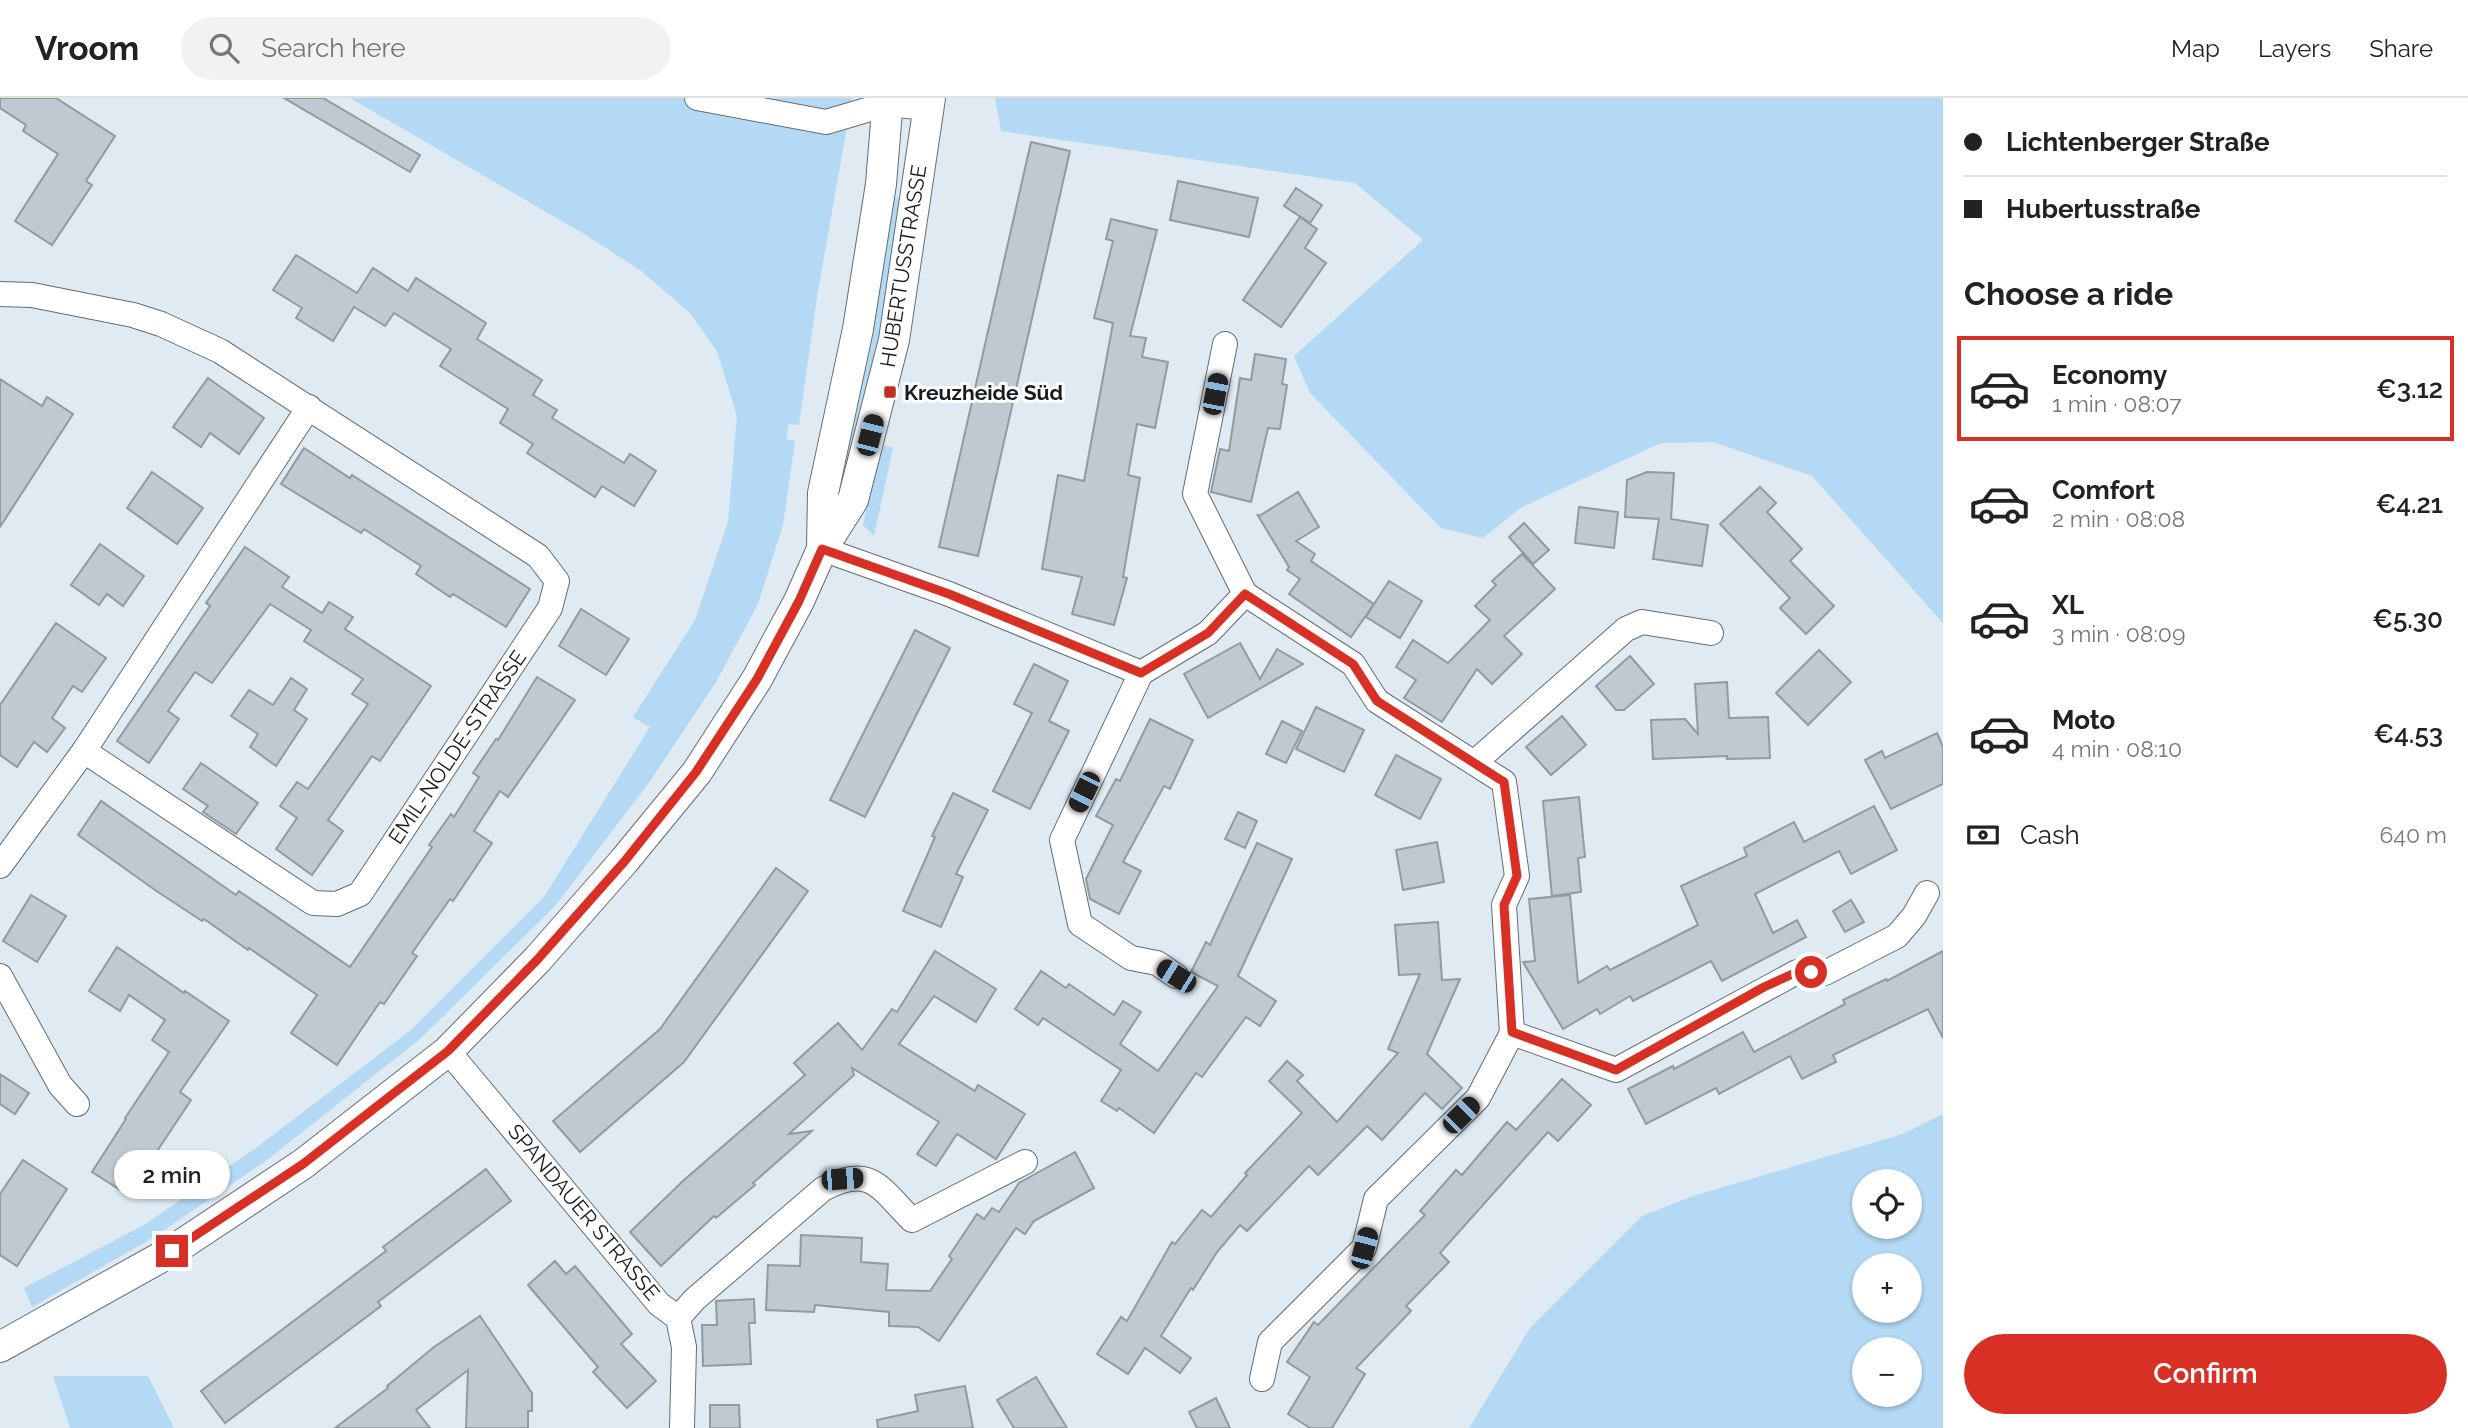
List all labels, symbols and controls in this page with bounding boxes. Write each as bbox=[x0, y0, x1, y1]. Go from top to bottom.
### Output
search box bbox=[181, 17, 671, 80]
text: Vroom bbox=[35, 29, 139, 68]
icon: search bbox=[205, 29, 243, 67]
text: Search here bbox=[261, 33, 406, 63]
text: Map bbox=[2171, 34, 2220, 63]
text: Layers bbox=[2258, 34, 2331, 63]
text: Share bbox=[2369, 34, 2433, 63]
text: Lichtenberger Straße bbox=[2006, 127, 2270, 157]
street label: HUBERTUSSTRASSE bbox=[875, 163, 931, 369]
text: Hubertusstraße bbox=[2006, 194, 2200, 224]
text: Choose a ride bbox=[1964, 275, 2173, 312]
icon: car bbox=[1968, 357, 2031, 420]
text: Economy bbox=[2052, 360, 2167, 390]
car bbox=[1201, 371, 1230, 417]
text: €3.12 bbox=[2376, 374, 2443, 404]
place label: Kreuzheide Süd bbox=[904, 380, 1063, 405]
marker: Kreuzheide Süd bbox=[882, 384, 898, 400]
text: 1 min · 08:07 bbox=[2052, 390, 2182, 417]
car bbox=[855, 412, 886, 458]
icon: car bbox=[1968, 472, 2031, 535]
text: Comfort bbox=[2052, 475, 2155, 505]
text: €4.21 bbox=[2376, 489, 2443, 519]
text: 2 min · 08:08 bbox=[2052, 505, 2185, 532]
icon: car bbox=[1968, 587, 2031, 650]
text: XL bbox=[2052, 590, 2084, 620]
text: €5.30 bbox=[2372, 604, 2443, 634]
text: 3 min · 08:09 bbox=[2052, 620, 2185, 647]
street label: EMIL-NOLDE-STRASSE bbox=[383, 645, 531, 849]
icon: car bbox=[1968, 702, 2031, 765]
text: Moto bbox=[2052, 705, 2115, 735]
text: €4.53 bbox=[2373, 719, 2443, 749]
text: 4 min · 08:10 bbox=[2052, 735, 2182, 762]
car bbox=[1066, 769, 1103, 815]
icon: cash bbox=[1964, 816, 2002, 854]
text: Cash bbox=[2020, 820, 2080, 850]
text: 640 m bbox=[2379, 821, 2447, 848]
car bbox=[1153, 956, 1200, 996]
route start bbox=[1795, 956, 1827, 988]
car bbox=[1439, 1093, 1484, 1137]
street label: SPANDAUER STRASSE bbox=[503, 1119, 665, 1305]
callout: 2 min bbox=[114, 1150, 230, 1198]
text: 2 min bbox=[143, 1161, 201, 1188]
car bbox=[821, 1167, 864, 1191]
map controls bbox=[1852, 1169, 1922, 1407]
button: locate bbox=[1852, 1169, 1922, 1239]
car bbox=[1349, 1225, 1380, 1271]
route end bbox=[156, 1235, 188, 1267]
button: + bbox=[1852, 1253, 1922, 1323]
button: Confirm bbox=[1964, 1334, 2447, 1414]
button: − bbox=[1852, 1337, 1922, 1407]

